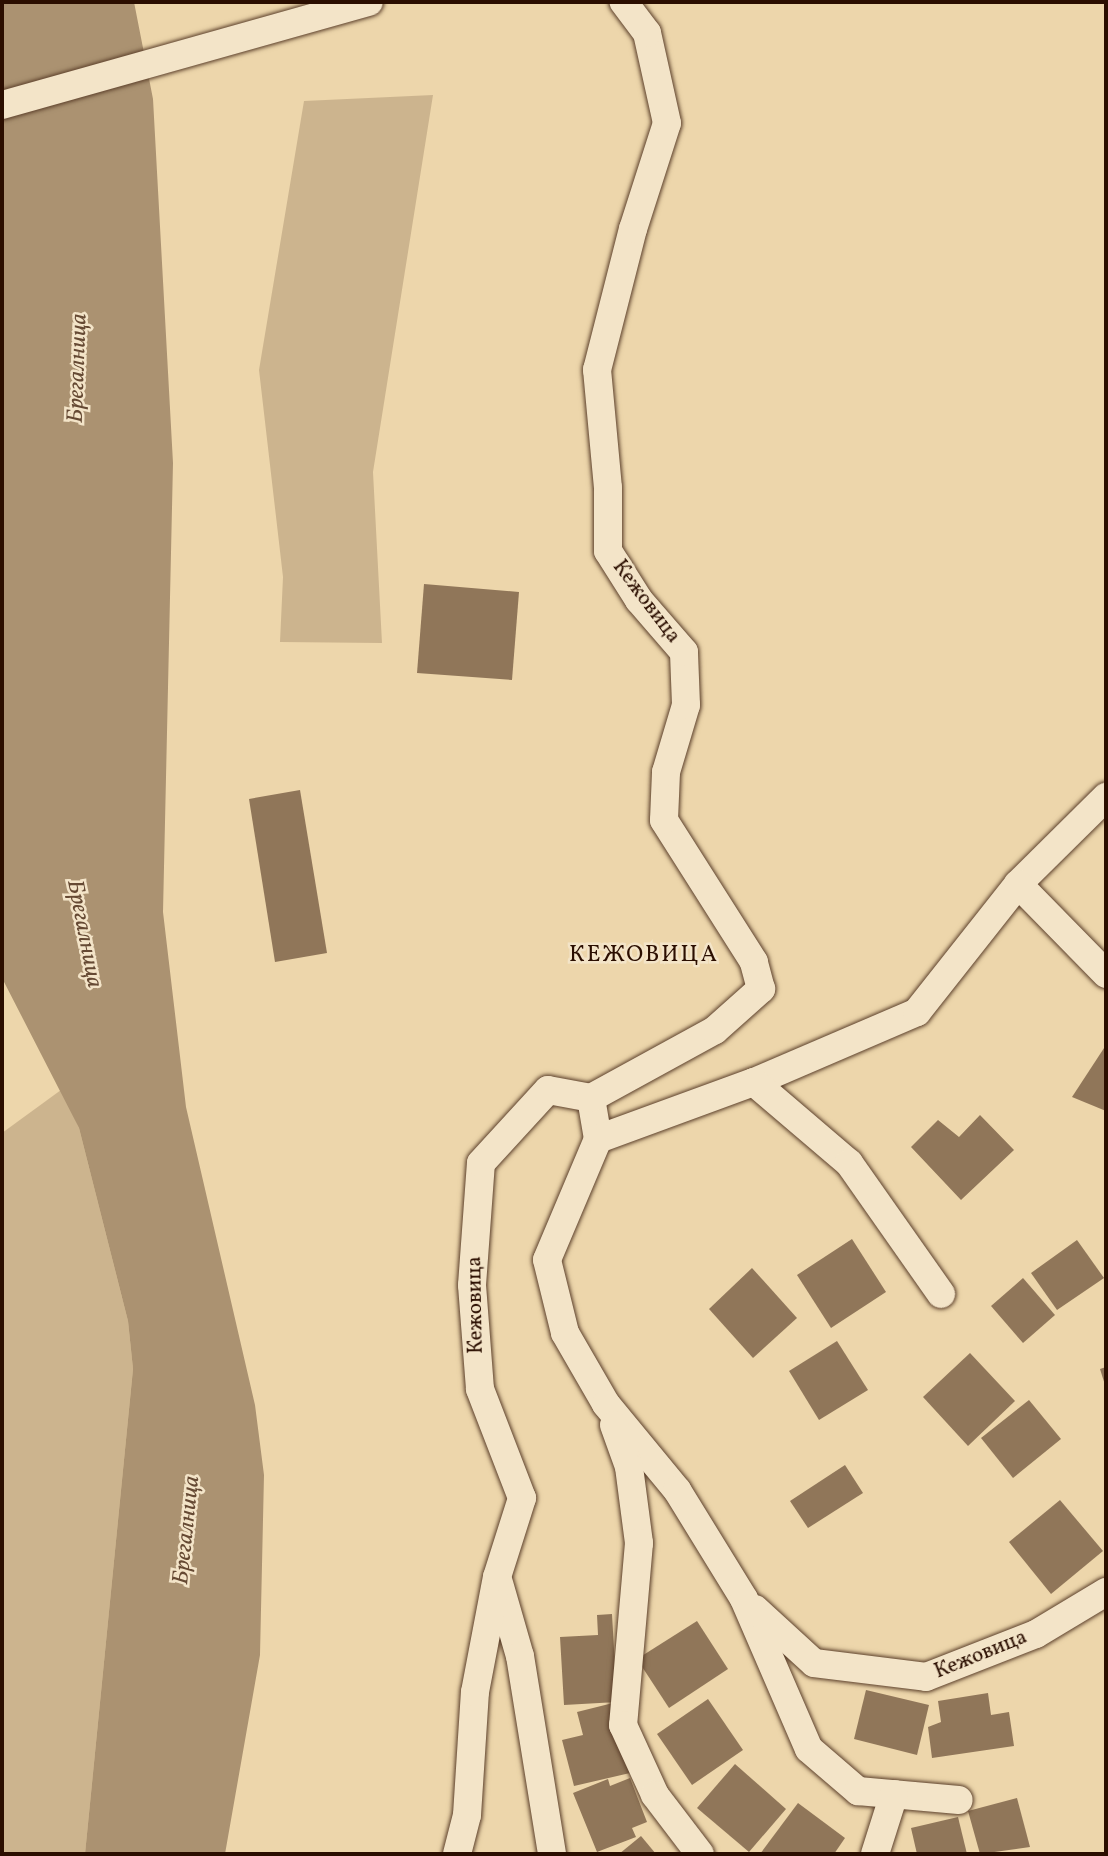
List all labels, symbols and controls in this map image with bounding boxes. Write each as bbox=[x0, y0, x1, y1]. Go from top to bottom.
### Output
water label: Брегалница bbox=[62, 313, 94, 423]
street label: Кежовица bbox=[607, 555, 685, 649]
water label: Брегалница bbox=[60, 878, 108, 990]
district label: КЕЖОВИЦА bbox=[570, 941, 718, 969]
street label: Кежовица bbox=[463, 1256, 489, 1354]
water label: Брегалница bbox=[168, 1474, 206, 1586]
street label: Кежовица bbox=[931, 1625, 1031, 1685]

